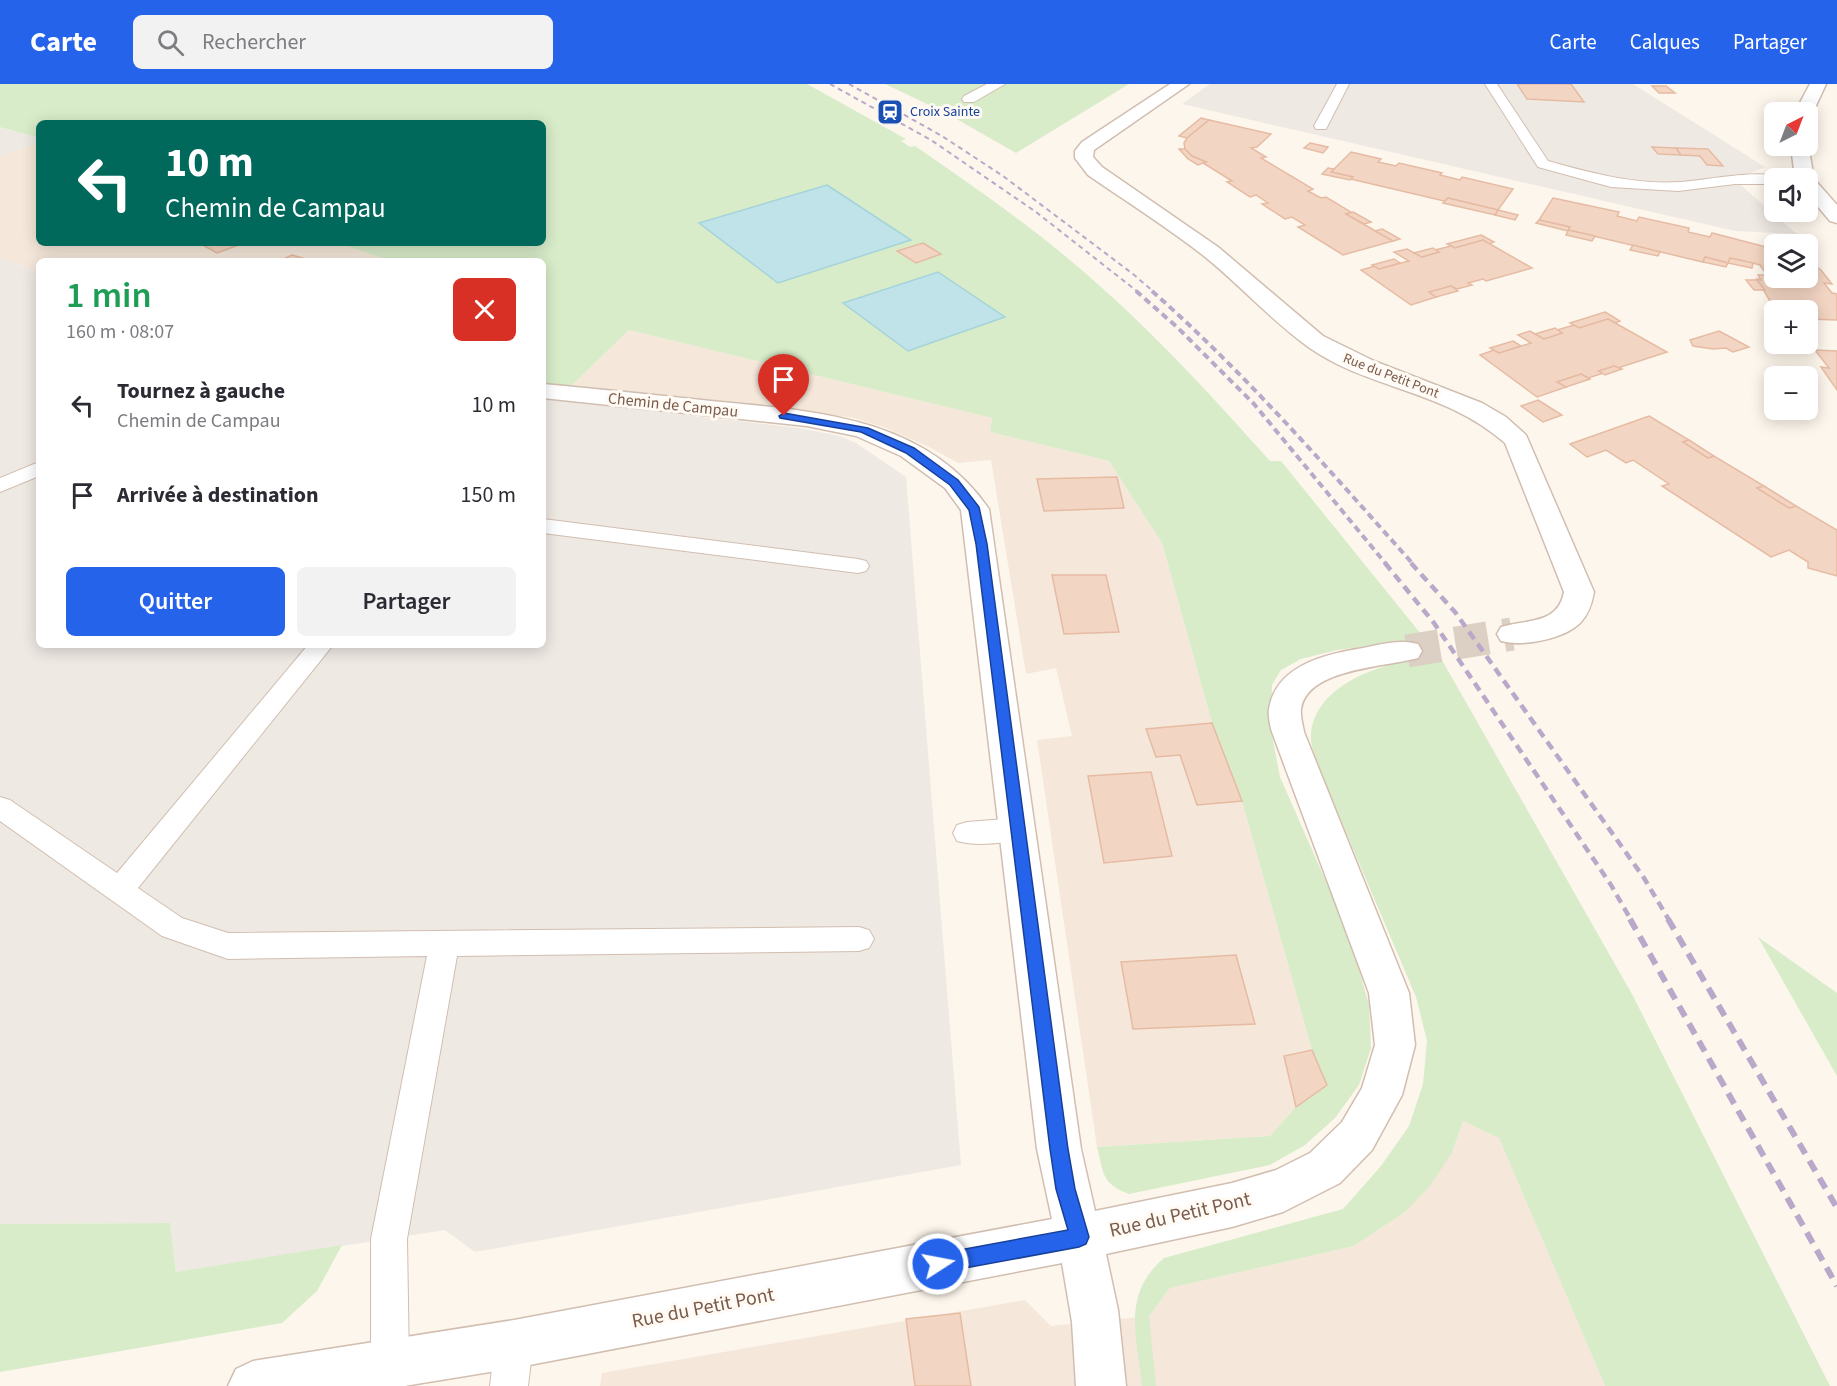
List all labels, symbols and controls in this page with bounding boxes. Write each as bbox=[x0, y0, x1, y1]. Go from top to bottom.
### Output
search box bbox=[133, 15, 553, 69]
text: Carte bbox=[30, 22, 97, 62]
icon: search bbox=[154, 26, 187, 59]
text: Rechercher bbox=[202, 26, 306, 58]
text: Carte bbox=[1550, 27, 1597, 57]
text: Calques bbox=[1630, 27, 1700, 57]
text: Partager bbox=[1733, 27, 1807, 57]
station icon: Croix Sainte bbox=[875, 97, 905, 127]
place label: Croix Sainte bbox=[910, 102, 980, 122]
north arrow bbox=[1764, 102, 1818, 156]
map controls bbox=[1764, 102, 1818, 420]
text: 10 m bbox=[165, 133, 254, 193]
icon: left bbox=[66, 144, 144, 222]
button: sound bbox=[1764, 168, 1818, 222]
text: Chemin de Campau bbox=[165, 189, 386, 228]
button: layers bbox=[1764, 234, 1818, 288]
text: 1 min bbox=[66, 270, 152, 321]
button: close bbox=[453, 278, 516, 341]
button: + bbox=[1764, 300, 1818, 354]
text: 160 m · 08:07 bbox=[66, 318, 174, 346]
street label: Rue du Petit Pont bbox=[1340, 349, 1442, 404]
pin bbox=[758, 354, 809, 416]
icon: arrive bbox=[767, 363, 800, 396]
button: − bbox=[1764, 366, 1818, 420]
text: Tournez à gauche bbox=[117, 375, 285, 407]
street label: Chemin de Campau bbox=[607, 387, 739, 423]
icon: left bbox=[66, 389, 99, 422]
text: 10 m bbox=[471, 389, 516, 421]
text: Chemin de Campau bbox=[117, 407, 281, 435]
icon: arrive bbox=[66, 479, 99, 512]
text: Arrivée à destination bbox=[117, 479, 319, 511]
text: 150 m bbox=[461, 479, 516, 511]
button: Quitter bbox=[66, 567, 285, 636]
button: Partager bbox=[297, 567, 516, 636]
street label: Rue du Petit Pont bbox=[1106, 1185, 1254, 1245]
position arrow bbox=[906, 1232, 970, 1296]
street label: Rue du Petit Pont bbox=[629, 1280, 777, 1336]

